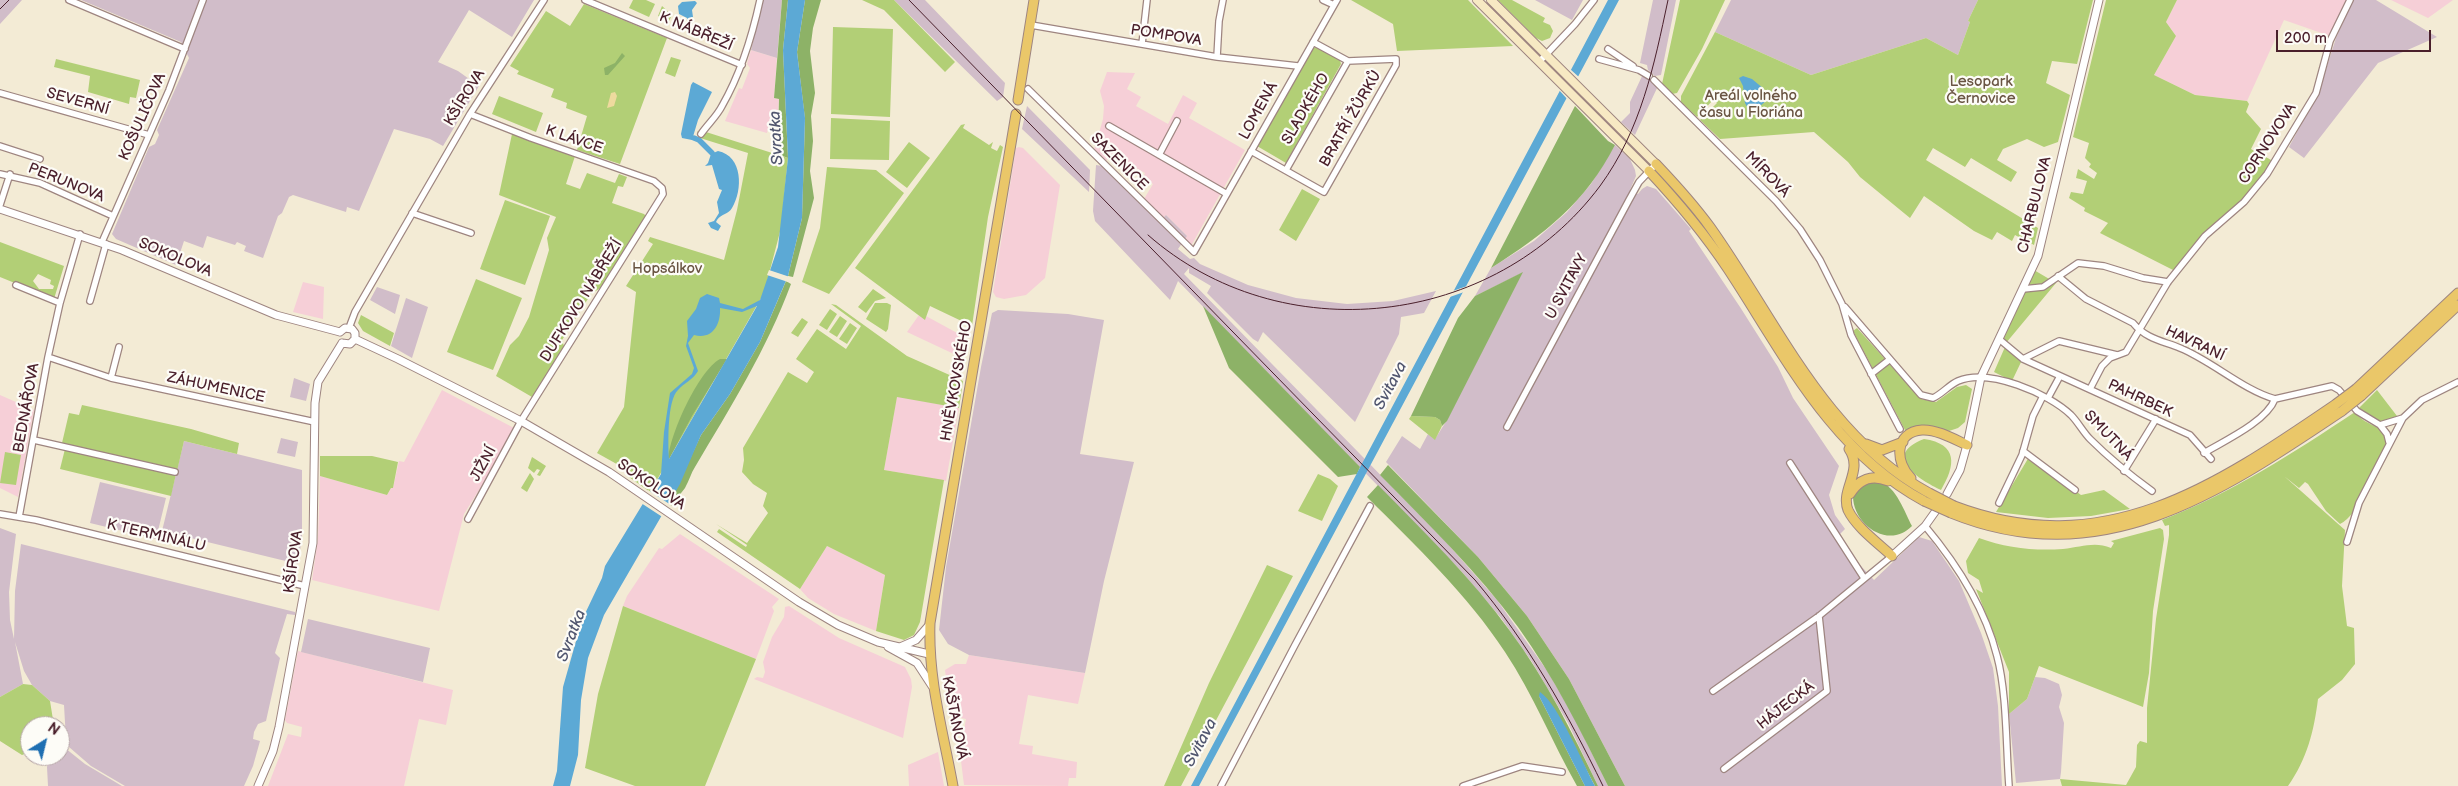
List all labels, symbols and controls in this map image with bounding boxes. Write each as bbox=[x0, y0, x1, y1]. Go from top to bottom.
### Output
street label: K NÁBŘEŽÍ bbox=[656, 8, 736, 56]
scale bar bbox=[2278, 20, 2433, 52]
street label: POMPOVA bbox=[1129, 22, 1203, 50]
text: 200 m bbox=[2284, 29, 2327, 48]
street label: KŠÍROVA bbox=[441, 66, 489, 130]
street label: BRATŘÍ ŽŮRKŮ bbox=[1316, 68, 1386, 170]
street label: KOŠULIČOVA bbox=[116, 70, 170, 164]
street label: SLADKÉHO bbox=[1278, 70, 1334, 148]
park label: Lesopark Černovice bbox=[1946, 73, 2016, 108]
street label: LOMENÁ bbox=[1236, 79, 1282, 143]
street label: SEVERNÍ bbox=[44, 84, 112, 120]
park label: Areál volného času u Floriána bbox=[1699, 87, 1803, 122]
street label: CORNOVOVA bbox=[2235, 100, 2301, 188]
water label: Svratka bbox=[766, 110, 788, 166]
street label: K LÁVCE bbox=[543, 122, 605, 158]
street label: SAZENICE bbox=[1087, 130, 1151, 194]
street label: MÍROVÁ bbox=[1741, 148, 1793, 202]
street label: CHARBULOVA bbox=[2014, 155, 2056, 255]
street label: PERUNOVA bbox=[25, 160, 107, 206]
street label: SOKOLOVA bbox=[136, 234, 214, 282]
street label: DUFKOVO NÁBŘEŽÍ bbox=[537, 236, 627, 366]
street label: U SVITAVY bbox=[1542, 251, 1592, 323]
park label: Hopsálkov bbox=[632, 260, 702, 278]
street label: HNĚVKOVSKÉHO bbox=[938, 319, 976, 443]
street label: HAVRANÍ bbox=[2162, 322, 2228, 366]
water label: Svitava bbox=[1370, 359, 1412, 413]
street label: BEDNÁŘOVA bbox=[10, 362, 44, 454]
street label: ZÁHUMENICE bbox=[165, 369, 267, 407]
street label: PAHRBEK bbox=[2105, 376, 2175, 422]
street label: SMUTNÁ bbox=[2080, 407, 2136, 465]
street label: JIŽNÍ bbox=[467, 443, 501, 485]
street label: SOKOLOVA bbox=[614, 456, 688, 514]
street label: K TERMINÁLU bbox=[105, 516, 207, 556]
street label: KŠÍROVA bbox=[281, 529, 307, 595]
water label: Svratka bbox=[553, 607, 591, 665]
street label: KAŠTANOVÁ bbox=[937, 675, 971, 761]
street label: HÁJECKÁ bbox=[1754, 678, 1818, 734]
north arrow bbox=[20, 716, 70, 766]
water label: Svitava bbox=[1180, 716, 1222, 770]
text: N bbox=[44, 719, 63, 739]

